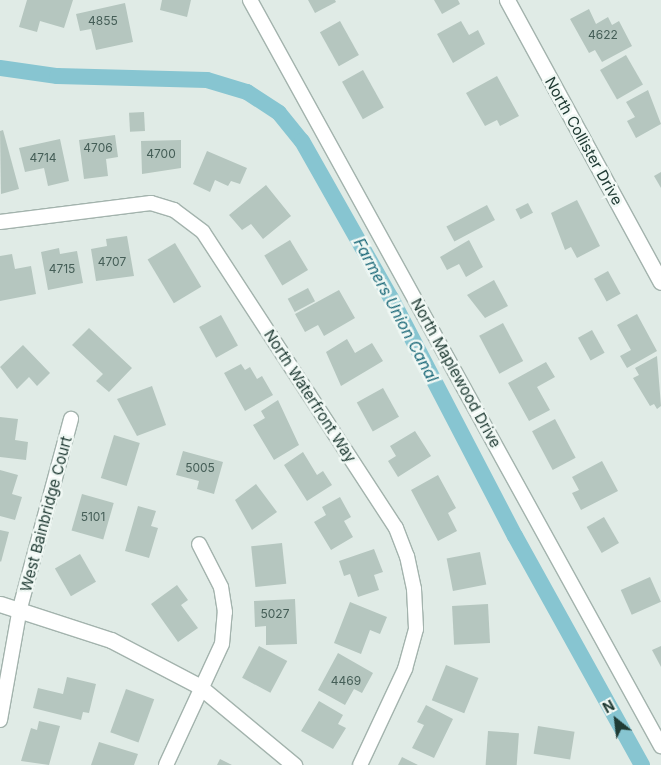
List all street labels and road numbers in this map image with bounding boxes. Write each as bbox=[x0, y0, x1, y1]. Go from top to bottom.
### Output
street label: North Collister Drive bbox=[541, 74, 627, 208]
street label: North Maplewood Drive bbox=[407, 295, 505, 451]
street label: North Waterfront Way bbox=[260, 326, 360, 466]
street label: West Bainbridge Court bbox=[17, 434, 75, 594]

